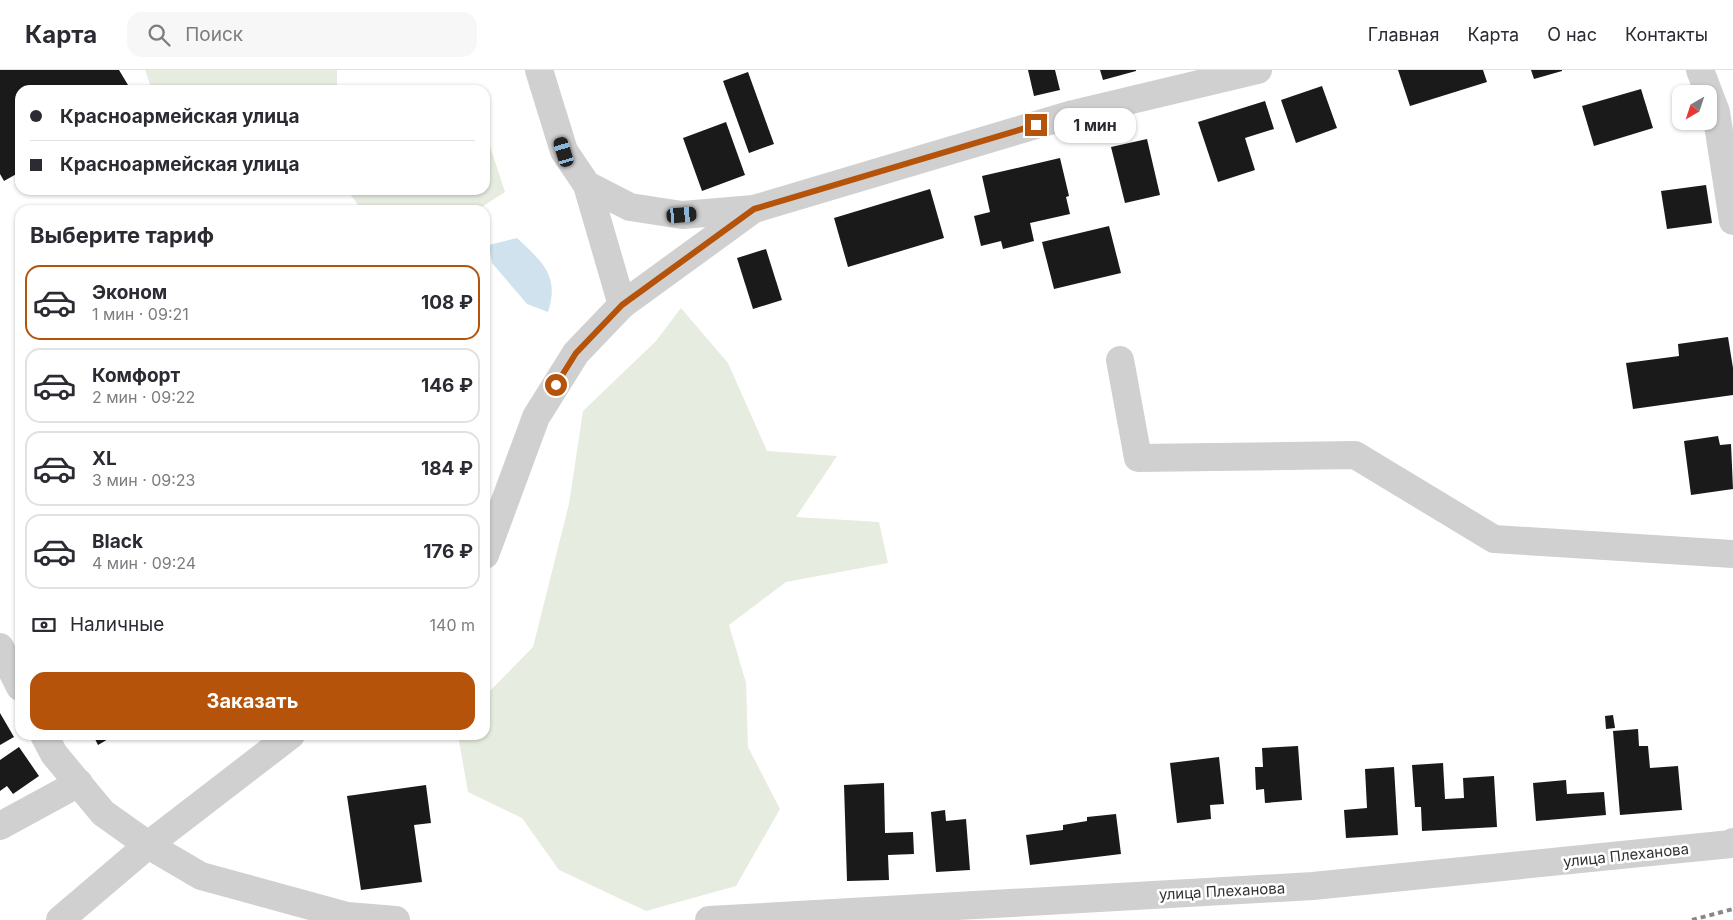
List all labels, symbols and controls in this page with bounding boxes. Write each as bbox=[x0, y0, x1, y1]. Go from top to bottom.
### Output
search box bbox=[127, 12, 477, 57]
text: Карта bbox=[25, 20, 97, 49]
icon: search bbox=[145, 21, 173, 49]
text: Поиск bbox=[185, 23, 243, 46]
text: Главная bbox=[1368, 24, 1439, 45]
text: Карта bbox=[1467, 24, 1519, 45]
text: О нас bbox=[1547, 24, 1597, 45]
text: Контакты bbox=[1625, 24, 1708, 45]
north arrow bbox=[1672, 85, 1718, 130]
map controls bbox=[1672, 85, 1717, 130]
text: Красноармейская улица bbox=[60, 105, 299, 128]
callout: 1 мин bbox=[1054, 108, 1136, 142]
route end bbox=[1025, 114, 1047, 136]
text: 1 мин bbox=[1073, 115, 1117, 135]
car bbox=[552, 135, 575, 169]
text: Красноармейская улица bbox=[60, 153, 299, 176]
car bbox=[666, 206, 697, 224]
text: Выберите тариф bbox=[30, 222, 214, 248]
icon: car bbox=[32, 280, 77, 325]
text: Эконом bbox=[92, 281, 167, 304]
text: 108 ₽ bbox=[421, 291, 473, 314]
text: 1 мин · 09:21 bbox=[92, 304, 189, 324]
icon: car bbox=[32, 363, 77, 408]
text: Комфорт bbox=[92, 364, 180, 387]
text: 146 ₽ bbox=[421, 374, 473, 397]
route start bbox=[545, 374, 567, 396]
text: 2 мин · 09:22 bbox=[92, 387, 195, 407]
icon: car bbox=[32, 446, 77, 491]
text: XL bbox=[92, 447, 117, 470]
text: 184 ₽ bbox=[421, 457, 473, 480]
text: 3 мин · 09:23 bbox=[92, 470, 196, 490]
icon: car bbox=[32, 529, 77, 574]
text: Black bbox=[92, 530, 143, 553]
text: 176 ₽ bbox=[423, 540, 473, 563]
text: 4 мин · 09:24 bbox=[92, 553, 196, 573]
icon: cash bbox=[30, 611, 58, 639]
text: Наличные bbox=[70, 613, 164, 636]
text: 140 m bbox=[430, 615, 475, 635]
button: Заказать bbox=[30, 672, 475, 730]
street label: улица Плеханова bbox=[1562, 839, 1690, 871]
street label: улица Плеханова bbox=[1158, 878, 1286, 904]

